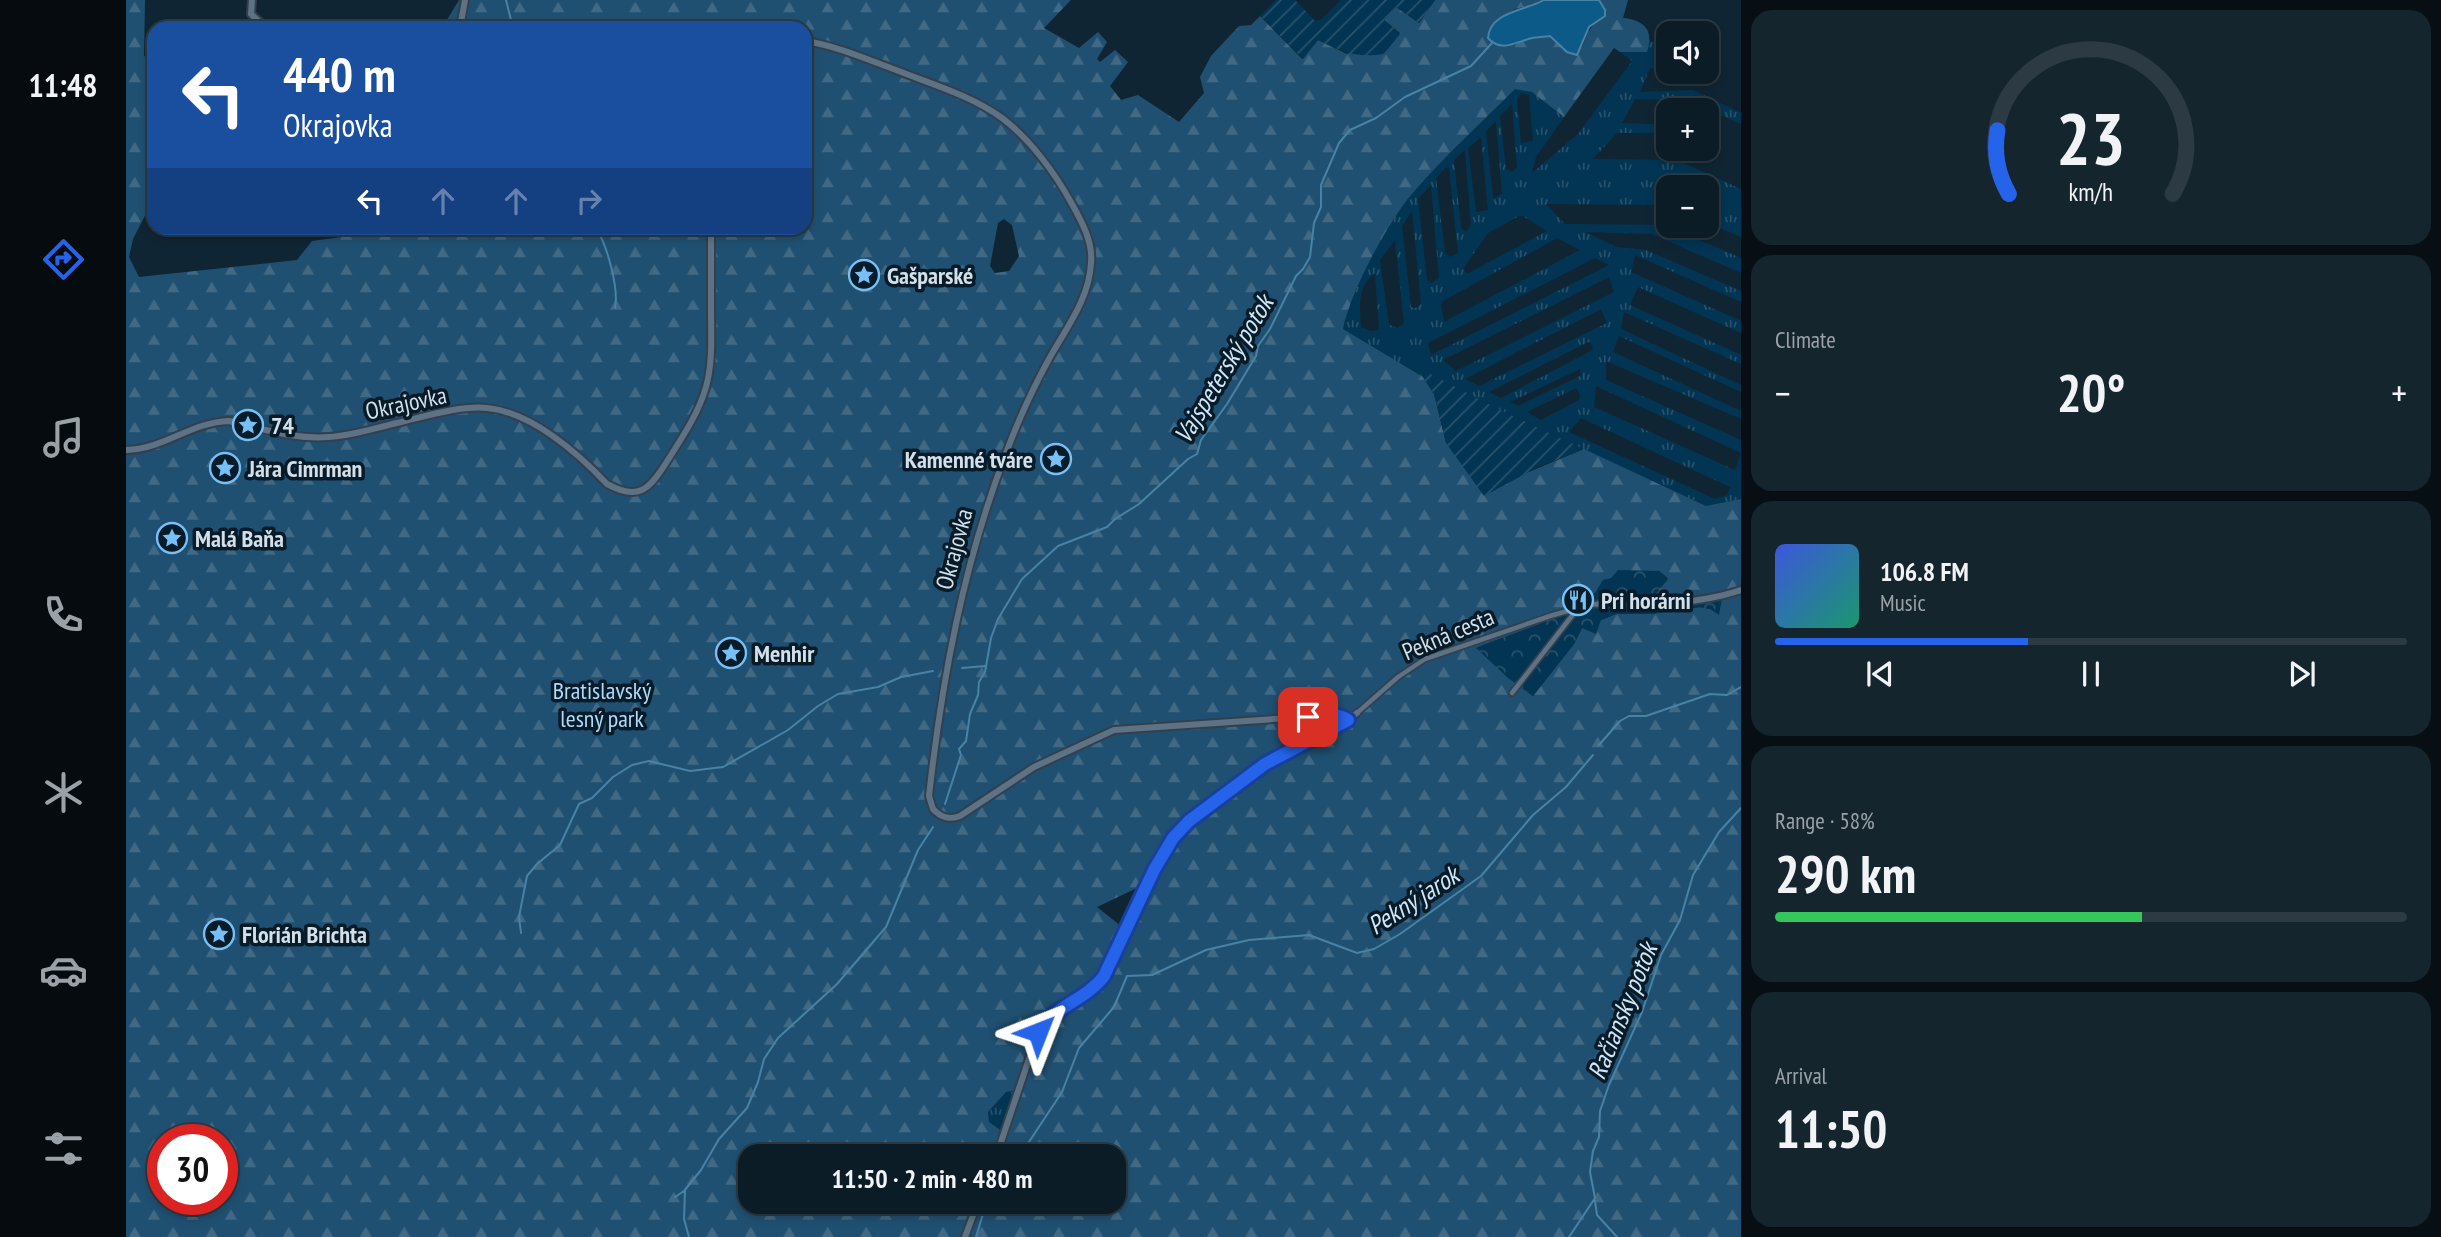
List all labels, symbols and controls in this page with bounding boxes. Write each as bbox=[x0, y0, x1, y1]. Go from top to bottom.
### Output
map controls bbox=[1656, 21, 1719, 238]
button: sound bbox=[1656, 21, 1719, 84]
text: 440 m bbox=[283, 42, 396, 106]
icon: left bbox=[168, 49, 259, 140]
text: 11:48 bbox=[28, 64, 98, 106]
text: 23 bbox=[2056, 90, 2126, 184]
button: + bbox=[1656, 98, 1719, 161]
text: Okrajovka bbox=[283, 104, 393, 146]
button: − bbox=[1656, 175, 1719, 238]
text: km/h bbox=[2069, 176, 2113, 208]
icon: left bbox=[351, 182, 389, 220]
icon: ahead bbox=[424, 182, 462, 220]
icon: ahead bbox=[497, 182, 535, 220]
icon: right bbox=[570, 182, 608, 220]
icon: directions bbox=[39, 235, 88, 284]
place icon: Gašparské bbox=[847, 258, 881, 292]
place label: Gašparské bbox=[887, 260, 973, 291]
water label: Vajspeterský potok bbox=[1166, 287, 1282, 449]
text: Climate bbox=[1775, 325, 1836, 354]
text: 20° bbox=[2057, 359, 2125, 426]
text: − bbox=[1775, 368, 1791, 417]
text: + bbox=[2391, 368, 2407, 417]
street label: Okrajovka bbox=[363, 379, 449, 427]
place icon: 74 bbox=[231, 408, 265, 442]
place label: 74 bbox=[271, 410, 294, 441]
icon: music bbox=[39, 413, 88, 462]
place icon: Kamenné tváre bbox=[1039, 442, 1073, 476]
place label: Kamenné tváre bbox=[905, 444, 1033, 475]
place icon: Jára Cimrman bbox=[208, 451, 242, 485]
place label: Jára Cimrman bbox=[247, 453, 362, 484]
street label: Okrajovka bbox=[928, 505, 980, 593]
place icon: Malá Baňa bbox=[155, 521, 189, 555]
place label: Malá Baňa bbox=[195, 523, 284, 554]
text: 106.8 FM bbox=[1880, 555, 1969, 588]
restaurant icon: Pri horárni bbox=[1561, 583, 1595, 617]
place label: Pri horárni bbox=[1601, 585, 1691, 616]
text: Music bbox=[1880, 588, 1926, 617]
icon: phone bbox=[39, 590, 88, 639]
street label: Pekná cesta bbox=[1397, 601, 1499, 667]
place icon: Menhir bbox=[714, 636, 748, 670]
place label: Menhir bbox=[754, 638, 815, 669]
icon: previous bbox=[1861, 655, 1899, 693]
icon: pause bbox=[2072, 655, 2110, 693]
icon: next bbox=[2283, 655, 2321, 693]
park label: Bratislavský lesný park bbox=[553, 675, 651, 734]
pin bbox=[1278, 687, 1338, 747]
icon: arrive bbox=[1289, 698, 1327, 736]
icon: climate bbox=[39, 768, 88, 817]
text: Range · 58% bbox=[1775, 806, 1875, 835]
text: 290 km bbox=[1775, 840, 1916, 907]
water label: Pekný jarok bbox=[1361, 857, 1467, 942]
place icon: Florián Brichta bbox=[202, 917, 236, 951]
place label: Florián Brichta bbox=[242, 919, 367, 950]
water label: Račiansky potok bbox=[1580, 935, 1665, 1084]
icon: car bbox=[39, 946, 88, 995]
position arrow bbox=[1001, 995, 1075, 1069]
text: Arrival bbox=[1775, 1061, 1827, 1090]
text: 11:50 bbox=[1775, 1095, 1887, 1162]
icon: filters bbox=[39, 1124, 88, 1173]
speed limit sign: 30 bbox=[147, 1124, 238, 1215]
text: 11:50 · 2 min · 480 m bbox=[832, 1162, 1032, 1195]

